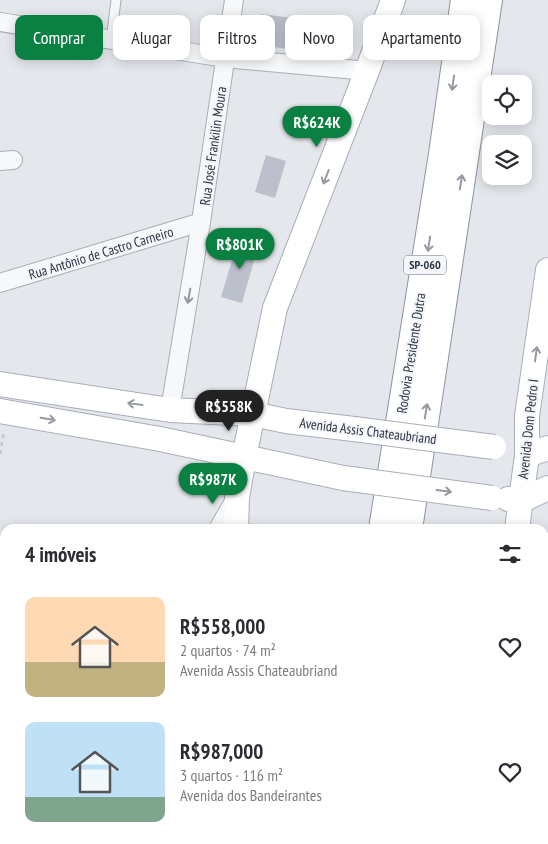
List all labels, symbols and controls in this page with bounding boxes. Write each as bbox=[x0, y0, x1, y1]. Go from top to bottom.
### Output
chip: Comprar bbox=[15, 15, 103, 60]
chip: Alugar bbox=[113, 15, 190, 60]
chip: Filtros bbox=[200, 15, 275, 60]
chip: Novo bbox=[285, 15, 353, 60]
chip: Apartamento bbox=[363, 15, 480, 60]
one-way arrow bbox=[448, 75, 458, 91]
map controls bbox=[482, 75, 532, 185]
button: locate bbox=[482, 75, 532, 125]
street label: Rua José Frankilin Moura bbox=[196, 85, 230, 207]
pin: R$624K bbox=[276, 106, 358, 148]
text: R$624K bbox=[294, 112, 340, 132]
button: layers bbox=[482, 135, 532, 185]
one-way arrow bbox=[321, 168, 330, 184]
one-way arrow bbox=[457, 174, 467, 190]
street label: Rua Antônio de Castro Carneiro bbox=[26, 222, 176, 284]
pin: R$801K bbox=[199, 228, 281, 270]
text: R$801K bbox=[217, 234, 263, 254]
one-way arrow bbox=[423, 235, 433, 251]
road number: SP-060 bbox=[404, 256, 446, 274]
one-way arrow bbox=[184, 288, 194, 304]
street label: Rodovia Presidente Dutra bbox=[393, 291, 429, 415]
one-way arrow bbox=[531, 347, 541, 363]
street label: Avenida Dom Pedro I bbox=[514, 378, 542, 480]
pin: R$558K bbox=[188, 390, 270, 432]
text: R$558K bbox=[206, 396, 252, 416]
one-way arrow bbox=[127, 399, 143, 409]
one-way arrow bbox=[421, 404, 431, 420]
street label: Avenida Assis Chateaubriand bbox=[299, 414, 437, 448]
one-way arrow bbox=[40, 415, 56, 425]
pin: R$987K bbox=[172, 462, 254, 505]
text: R$987K bbox=[190, 469, 236, 489]
one-way arrow bbox=[435, 487, 451, 497]
icon: filters bbox=[496, 540, 524, 568]
text: 4 imóveis bbox=[25, 541, 96, 568]
text: R$558,000 bbox=[180, 613, 265, 640]
icon: home bbox=[65, 617, 125, 677]
icon: heart bbox=[496, 633, 524, 661]
text: 2 quartos · 74 m² bbox=[180, 640, 276, 660]
text: Avenida Assis Chateaubriand bbox=[180, 660, 337, 680]
text: R$987,000 bbox=[180, 738, 263, 765]
icon: home bbox=[65, 742, 125, 802]
icon: heart bbox=[496, 758, 524, 786]
text: 3 quartos · 116 m² bbox=[180, 765, 283, 785]
text: Avenida dos Bandeirantes bbox=[180, 785, 322, 805]

